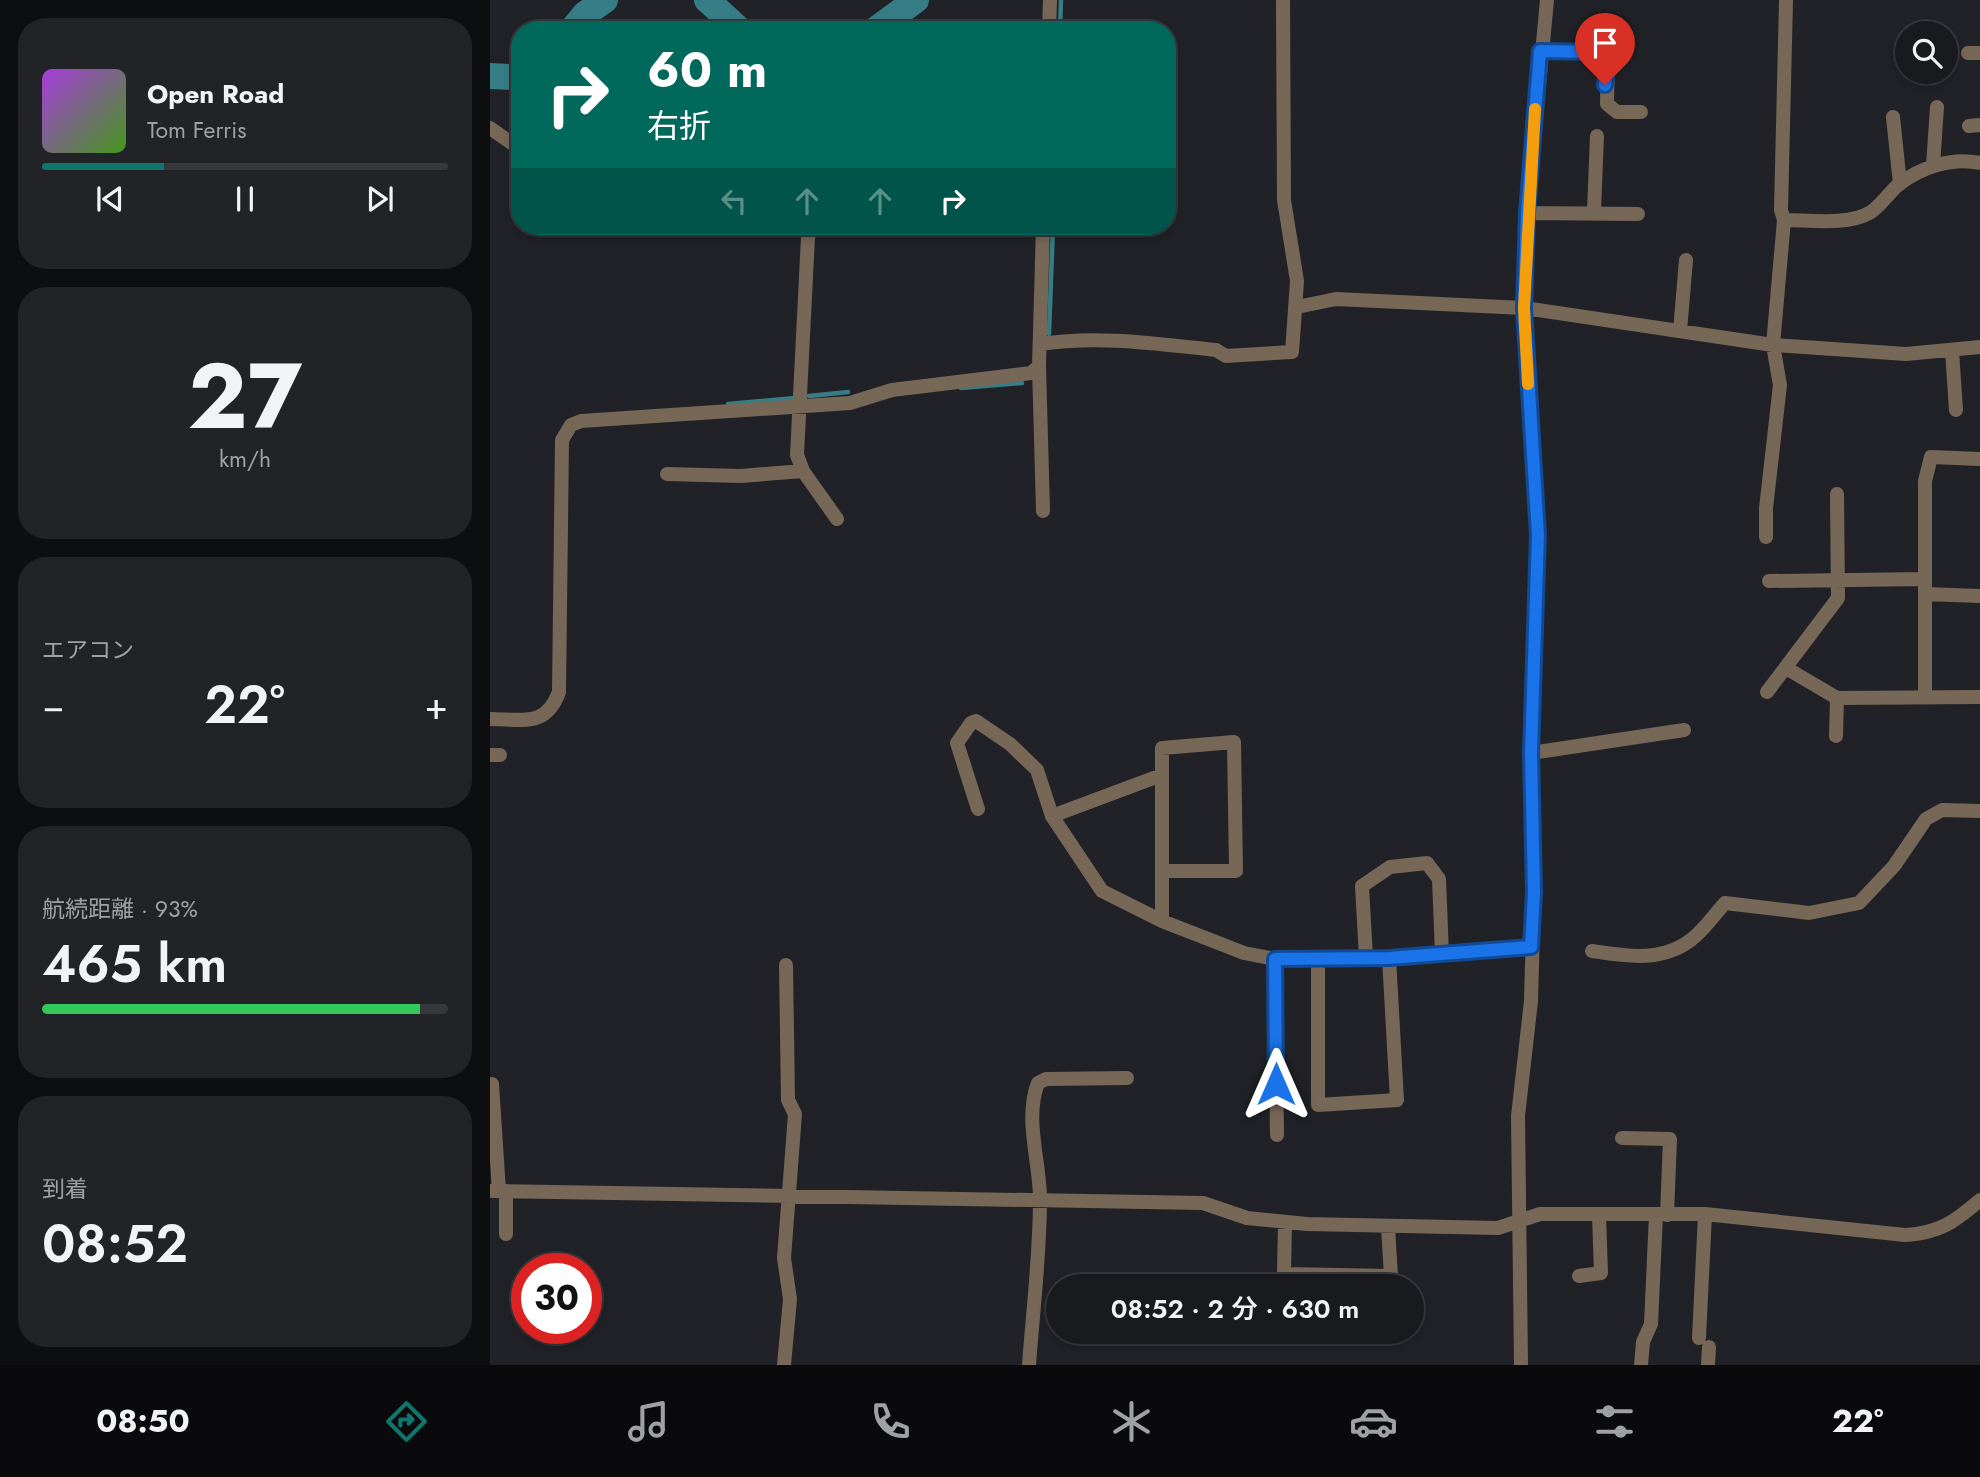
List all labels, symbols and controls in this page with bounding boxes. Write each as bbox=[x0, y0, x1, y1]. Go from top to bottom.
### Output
pin bbox=[1575, 13, 1635, 85]
map controls bbox=[1895, 21, 1958, 84]
button: search bbox=[1895, 21, 1958, 84]
icon: arrive bbox=[1586, 24, 1624, 62]
text: 60 m bbox=[647, 35, 767, 105]
icon: right bbox=[532, 49, 623, 140]
text: Open Road bbox=[147, 75, 284, 113]
text: 右折 bbox=[647, 103, 711, 149]
text: Tom Ferris bbox=[147, 113, 246, 147]
icon: previous bbox=[91, 180, 129, 218]
icon: pause bbox=[226, 180, 264, 218]
icon: next bbox=[361, 180, 399, 218]
icon: left bbox=[715, 182, 753, 220]
icon: ahead bbox=[788, 182, 826, 220]
icon: ahead bbox=[861, 182, 899, 220]
icon: right bbox=[934, 182, 972, 220]
text: 27 bbox=[188, 331, 302, 462]
text: km/h bbox=[219, 442, 271, 476]
text: エアコン bbox=[42, 633, 134, 667]
text: 22° bbox=[204, 667, 285, 743]
text: − bbox=[42, 678, 64, 733]
text: + bbox=[425, 678, 448, 733]
text: 航続距離 · 93% bbox=[42, 892, 198, 926]
text: 465 km bbox=[42, 926, 227, 1002]
position arrow bbox=[1239, 1047, 1313, 1121]
text: 到着 bbox=[42, 1172, 88, 1206]
text: 08:52 bbox=[42, 1206, 188, 1282]
speed limit sign: 30 bbox=[511, 1253, 602, 1344]
text: 08:52 · 2 分 · 630 m bbox=[1111, 1290, 1359, 1328]
icon: directions bbox=[382, 1397, 431, 1446]
icon: music bbox=[624, 1397, 673, 1446]
icon: phone bbox=[866, 1397, 915, 1446]
icon: climate bbox=[1107, 1397, 1156, 1446]
icon: car bbox=[1349, 1397, 1398, 1446]
icon: filters bbox=[1590, 1397, 1639, 1446]
text: 08:50 bbox=[96, 1398, 190, 1444]
text: 22° bbox=[1832, 1398, 1884, 1444]

